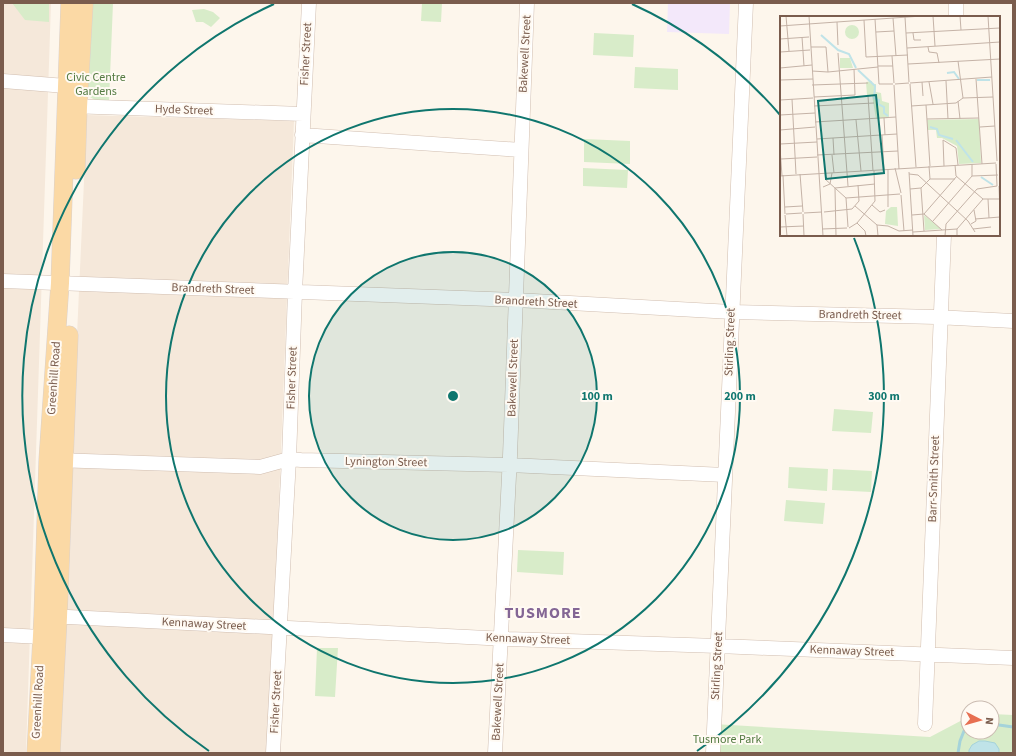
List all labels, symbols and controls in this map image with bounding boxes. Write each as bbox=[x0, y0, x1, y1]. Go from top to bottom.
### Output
street label: Bakewell Street bbox=[514, 15, 536, 93]
inset map bbox=[780, 16, 1000, 236]
street label: Fisher Street bbox=[296, 22, 316, 86]
park label: Civic Centre Gardens bbox=[66, 69, 126, 100]
street label: Hyde Street bbox=[154, 100, 214, 120]
street label: Brandreth Street bbox=[171, 279, 255, 299]
street label: Brandreth Street bbox=[494, 291, 578, 313]
street label: Brandreth Street bbox=[818, 306, 902, 324]
street label: Stirling Street bbox=[720, 308, 740, 376]
street label: Bakewell Street bbox=[503, 339, 523, 417]
street label: Greenhill Road bbox=[43, 341, 65, 415]
street label: Fisher Street bbox=[282, 346, 302, 410]
text: 100 m bbox=[581, 388, 613, 405]
text: 200 m bbox=[724, 388, 756, 405]
text: 300 m bbox=[868, 388, 900, 405]
centre of rings bbox=[446, 389, 460, 403]
street label: Barr-Smith Street bbox=[924, 435, 944, 523]
street label: Lynington Street bbox=[345, 453, 427, 471]
district label: TUSMORE bbox=[505, 602, 581, 624]
street label: Kennaway Street bbox=[161, 613, 247, 635]
street label: Kennaway Street bbox=[485, 629, 571, 649]
street label: Stirling Street bbox=[707, 631, 727, 701]
street label: Kennaway Street bbox=[809, 641, 895, 661]
street label: Bakewell Street bbox=[487, 663, 509, 741]
street label: Greenhill Road bbox=[28, 665, 48, 739]
street label: Fisher Street bbox=[266, 670, 286, 734]
north arrow bbox=[960, 700, 1000, 740]
text: N bbox=[982, 717, 997, 725]
park label: Tusmore Park bbox=[693, 731, 761, 748]

